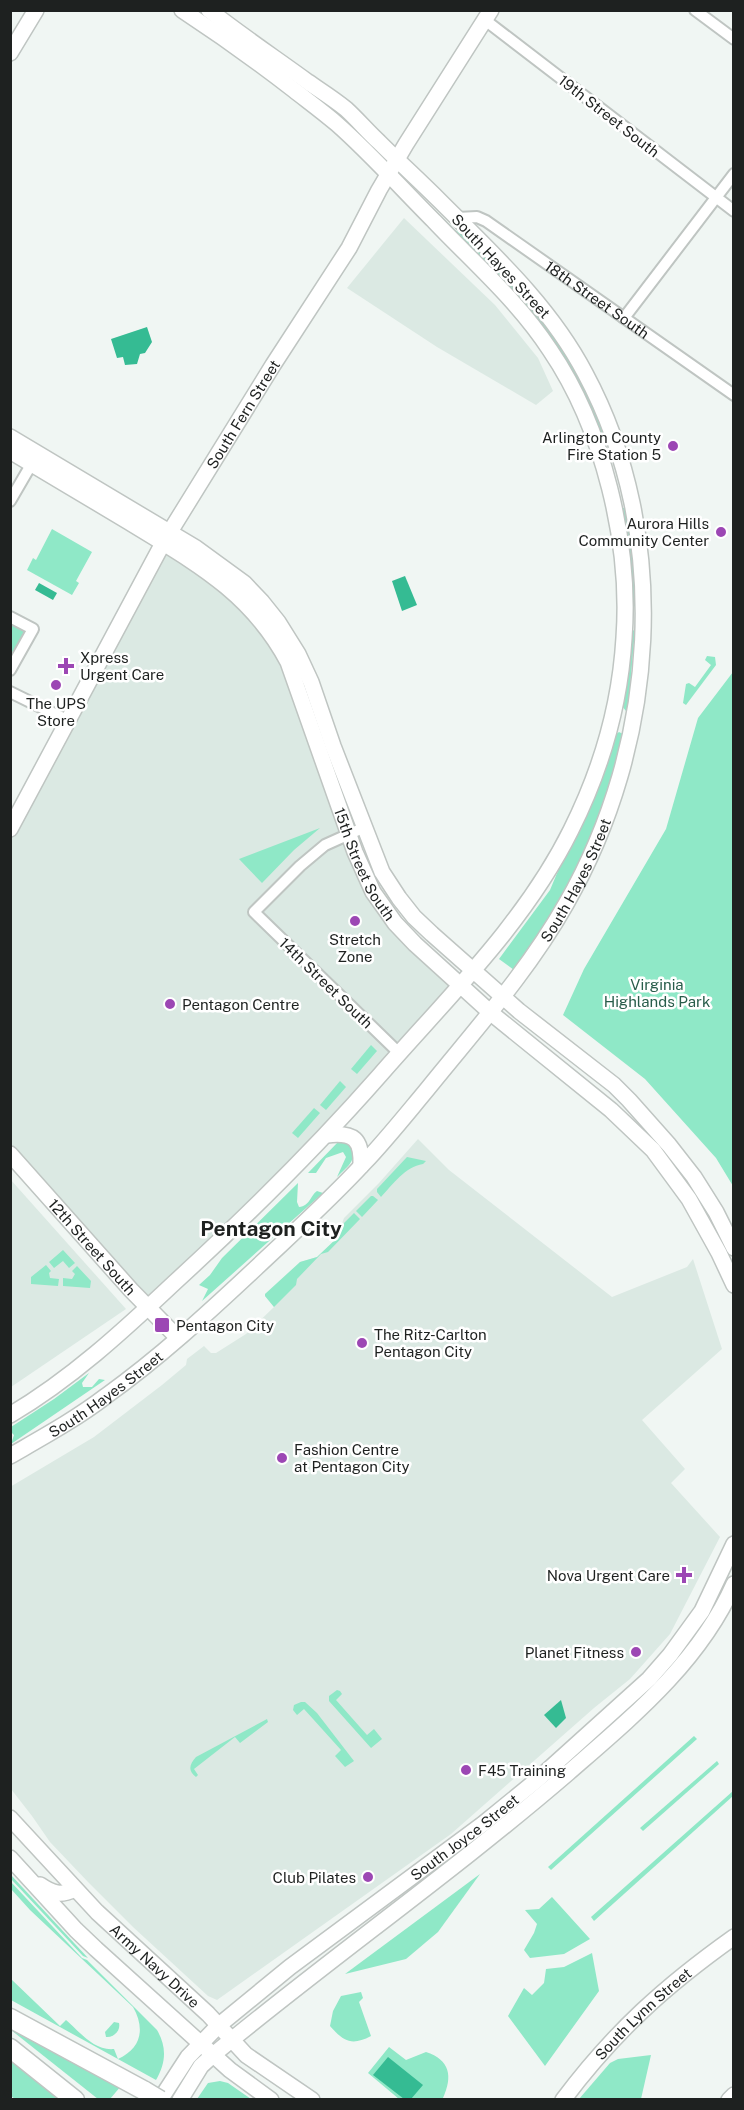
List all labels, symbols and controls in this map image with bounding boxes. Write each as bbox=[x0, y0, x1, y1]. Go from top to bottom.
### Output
street label: 19th Street South bbox=[555, 72, 663, 160]
street label: South Hayes Street bbox=[448, 210, 554, 322]
street label: 18th Street South bbox=[542, 257, 653, 342]
street label: South Fern Street bbox=[203, 356, 283, 471]
place label: Arlington County Fire Station 5 bbox=[542, 429, 661, 463]
marker: Arlington County Fire Station 5 bbox=[666, 439, 680, 453]
place label: Aurora Hills Community Center bbox=[579, 515, 709, 549]
marker: Aurora Hills Community Center bbox=[714, 525, 728, 539]
place label: Xpress Urgent Care bbox=[80, 649, 164, 683]
marker: Xpress Urgent Care bbox=[57, 657, 75, 675]
marker: The UPS Store bbox=[49, 678, 63, 692]
place label: The UPS Store bbox=[26, 695, 86, 729]
street label: 15th Street South bbox=[332, 805, 399, 924]
street label: South Hayes Street bbox=[537, 816, 614, 945]
marker: Stretch Zone bbox=[348, 914, 362, 928]
place label: Stretch Zone bbox=[329, 931, 381, 965]
street label: 14th Street South bbox=[276, 934, 376, 1032]
park label: Virginia Highlands Park bbox=[604, 976, 710, 1010]
place label: Pentagon Centre bbox=[182, 996, 299, 1013]
marker: Pentagon Centre bbox=[163, 997, 177, 1011]
street label: 12th Street South bbox=[45, 1195, 139, 1298]
district label: Pentagon City bbox=[200, 1216, 342, 1241]
marker: Pentagon City bbox=[153, 1316, 171, 1334]
place label: Pentagon City bbox=[176, 1317, 274, 1334]
place label: The Ritz-Carlton Pentagon City bbox=[374, 1326, 487, 1360]
marker: The Ritz-Carlton Pentagon City bbox=[355, 1336, 369, 1350]
street label: South Hayes Street bbox=[45, 1347, 166, 1440]
place label: Fashion Centre at Pentagon City bbox=[294, 1441, 410, 1475]
marker: Fashion Centre at Pentagon City bbox=[275, 1451, 289, 1465]
marker: Nova Urgent Care bbox=[675, 1566, 693, 1584]
place label: Nova Urgent Care bbox=[547, 1567, 670, 1584]
place label: Planet Fitness bbox=[525, 1644, 624, 1661]
marker: Planet Fitness bbox=[629, 1645, 643, 1659]
place label: F45 Training bbox=[478, 1762, 566, 1779]
marker: F45 Training bbox=[459, 1763, 473, 1777]
street label: South Joyce Street bbox=[407, 1790, 522, 1884]
place label: Club Pilates bbox=[273, 1869, 356, 1886]
marker: Club Pilates bbox=[361, 1870, 375, 1884]
street label: Army Navy Drive bbox=[107, 1920, 203, 2011]
street label: South Lynn Street bbox=[591, 1964, 694, 2063]

